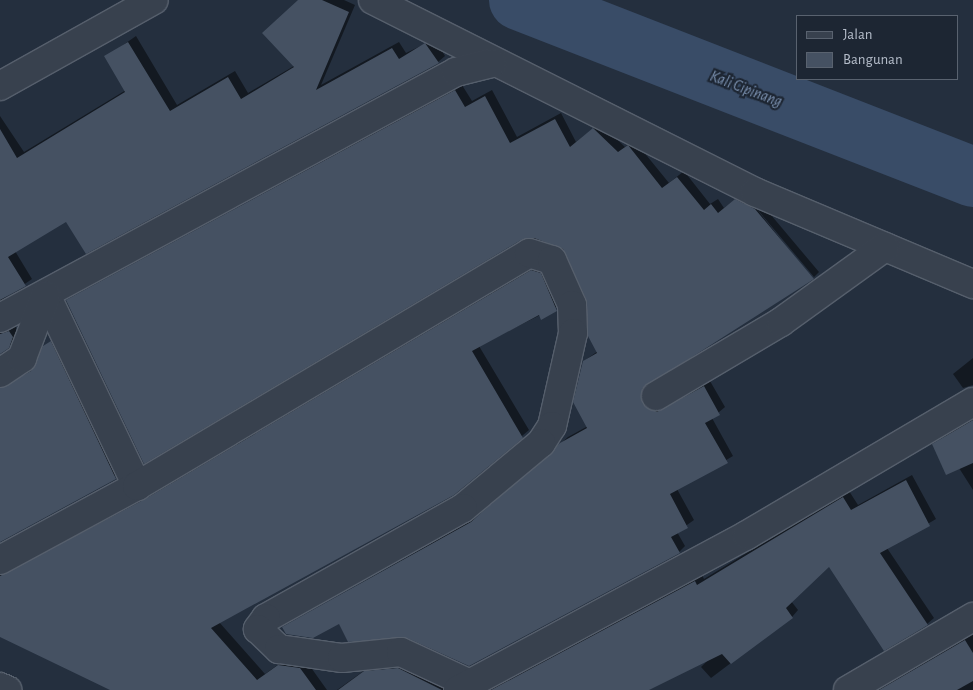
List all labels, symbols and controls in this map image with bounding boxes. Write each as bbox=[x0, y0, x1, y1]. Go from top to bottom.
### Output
legend bbox=[796, 15, 958, 80]
text: Jalan bbox=[843, 27, 873, 42]
text: Bangunan bbox=[843, 52, 903, 67]
water label: Kali Cipinang bbox=[707, 66, 785, 112]

